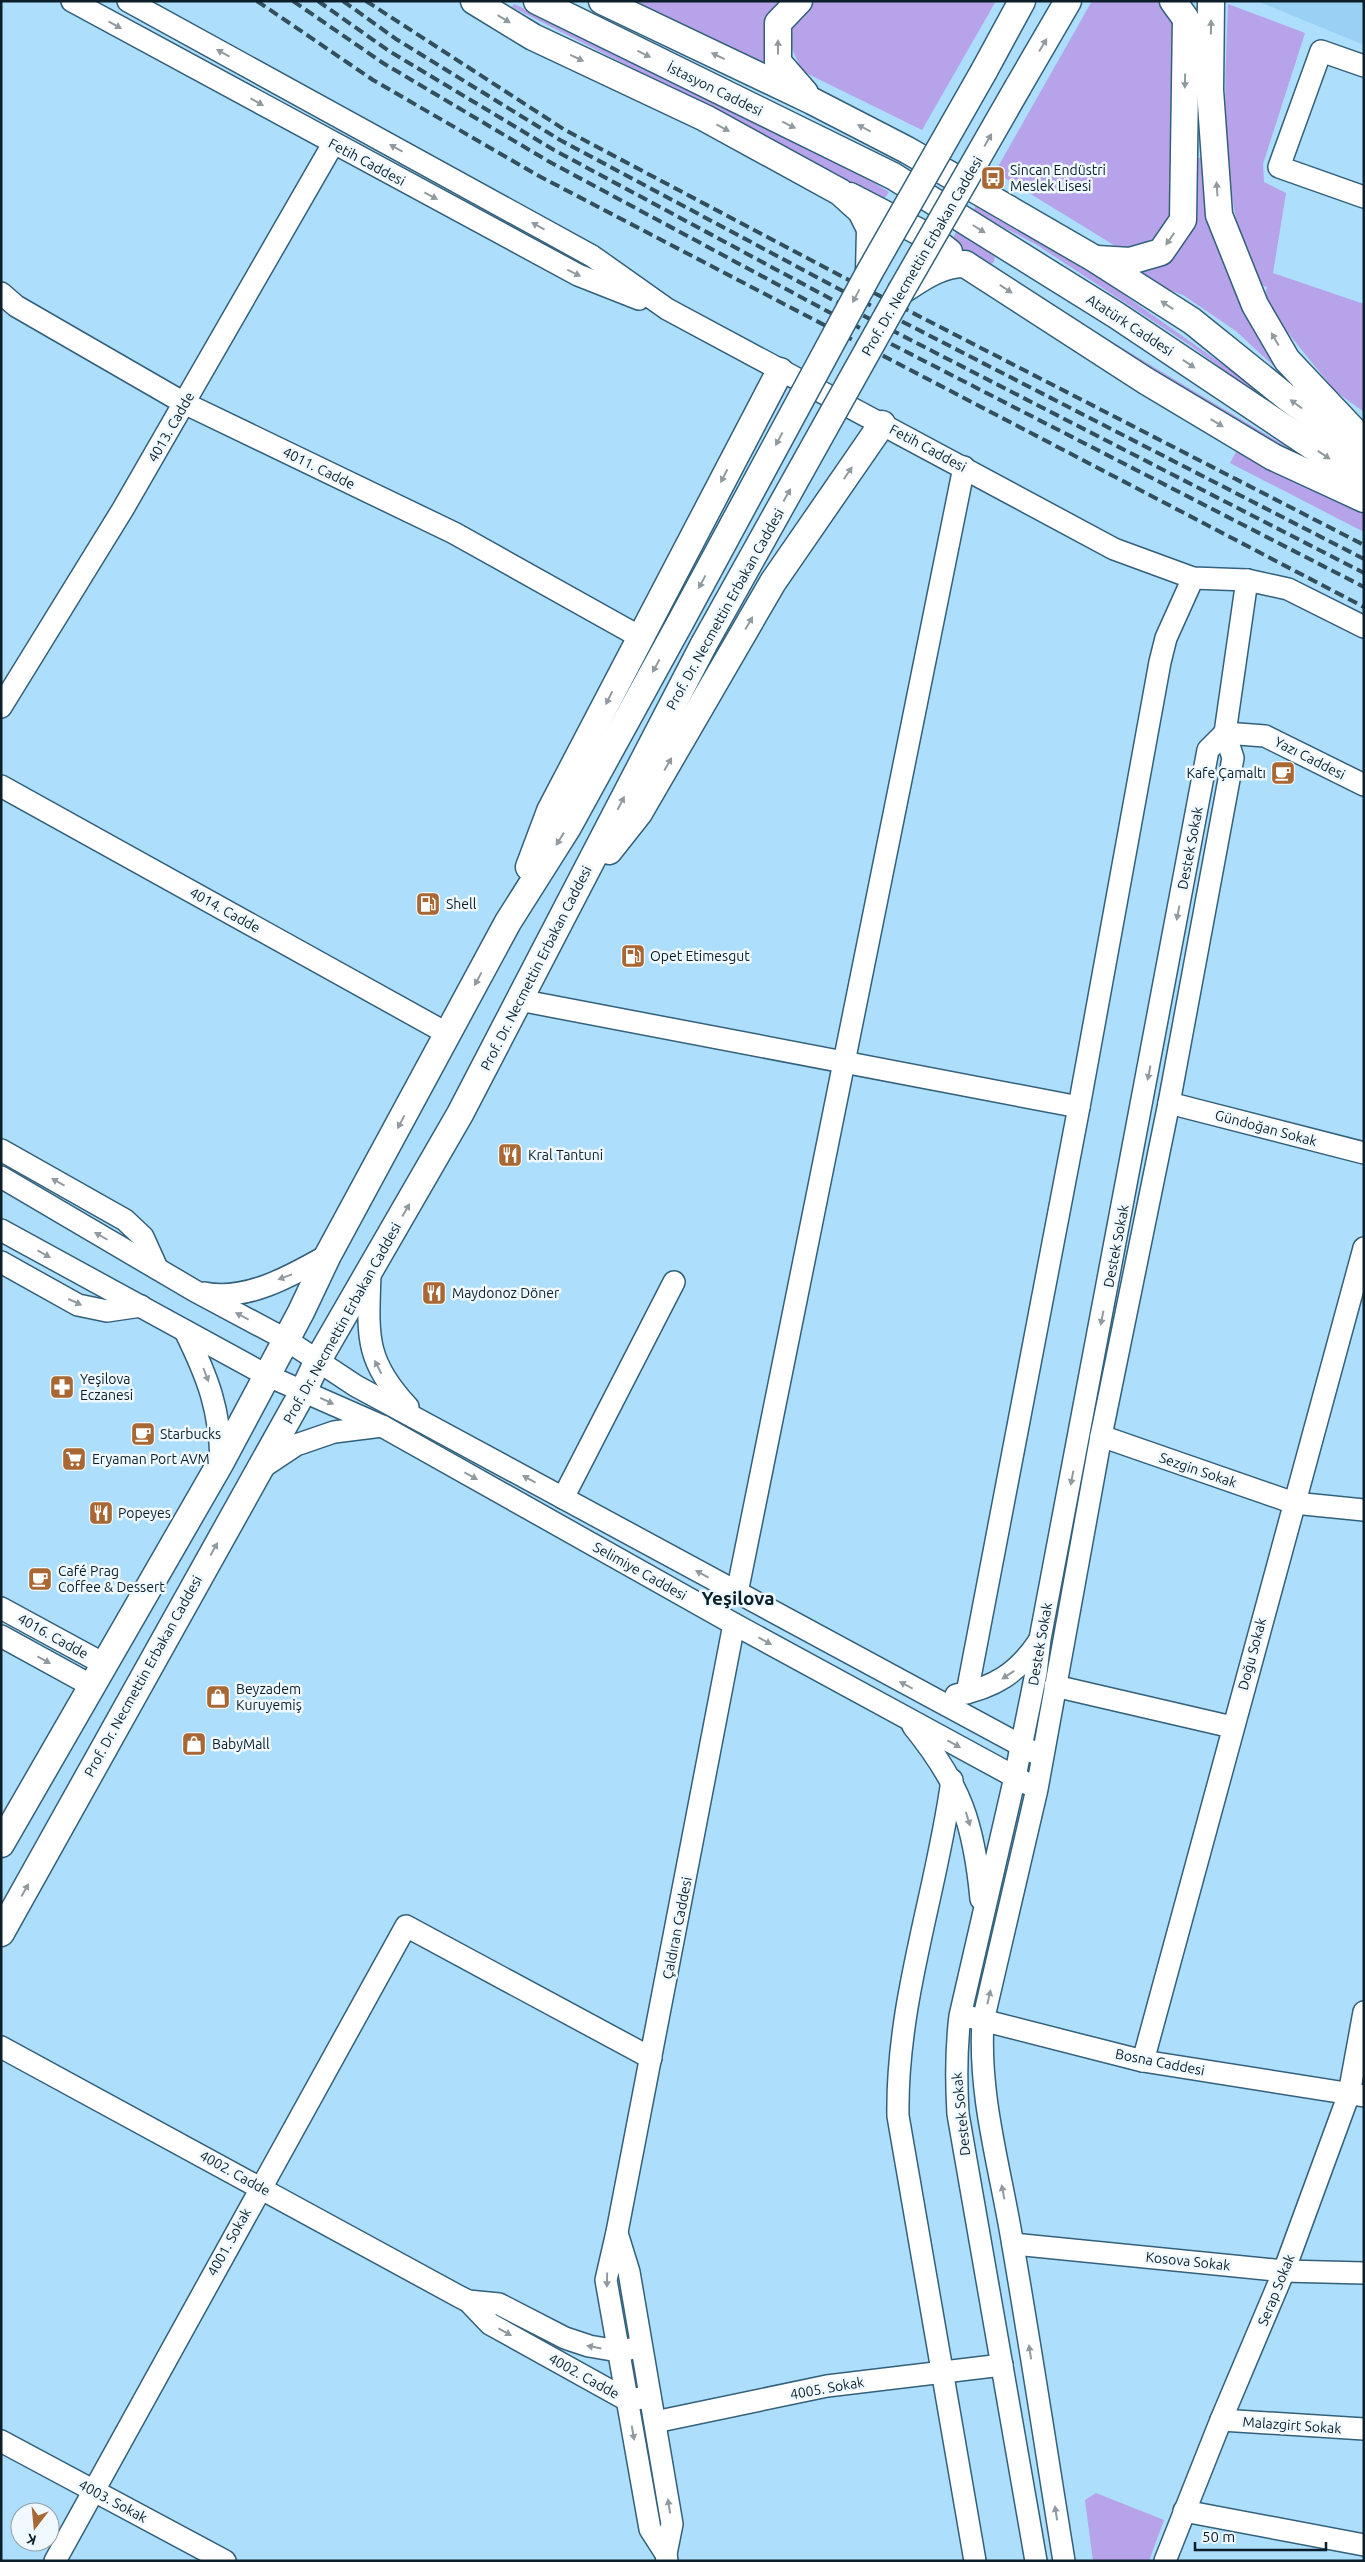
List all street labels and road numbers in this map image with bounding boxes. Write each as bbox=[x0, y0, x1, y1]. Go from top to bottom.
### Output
street label: İstasyon Caddesi bbox=[665, 59, 765, 119]
street label: Fetih Caddesi bbox=[326, 135, 408, 189]
street label: Prof. Dr. Necmettin Erbakan Caddesi bbox=[858, 154, 986, 358]
street label: Atatürk Caddesi bbox=[1084, 291, 1176, 359]
street label: 4013. Cadde bbox=[145, 389, 197, 465]
street label: Fetih Caddesi bbox=[887, 421, 969, 475]
street label: 4011. Cadde bbox=[280, 444, 358, 492]
street label: Prof. Dr. Necmettin Erbakan Caddesi bbox=[663, 506, 787, 712]
street label: Yazı Caddesi bbox=[1272, 733, 1348, 783]
street label: Destek Sokak bbox=[1174, 805, 1206, 891]
street label: Prof. Dr. Necmettin Erbakan Caddesi bbox=[477, 863, 595, 1073]
street label: 4014. Cadde bbox=[187, 884, 263, 936]
street label: Gündoğan Sokak bbox=[1213, 1107, 1319, 1149]
street label: Destek Sokak bbox=[1100, 1203, 1132, 1289]
street label: Prof. Dr. Necmettin Erbakan Caddesi bbox=[280, 1220, 404, 1426]
street label: Sezgin Sokak bbox=[1157, 1449, 1239, 1491]
street label: Selimiye Caddesi bbox=[590, 1539, 690, 1603]
street label: Prof. Dr. Necmettin Erbakan Caddesi bbox=[81, 1573, 205, 1779]
street label: Destek Sokak bbox=[1025, 1601, 1055, 1687]
street label: 4016. Cadde bbox=[15, 1610, 91, 1662]
street label: Doğu Sokak bbox=[1235, 1616, 1269, 1692]
street label: Çaldıran Caddesi bbox=[659, 1875, 695, 1981]
street label: Bosna Caddesi bbox=[1114, 2045, 1206, 2079]
street label: Destek Sokak bbox=[949, 2071, 973, 2157]
street label: 4002. Cadde bbox=[197, 2147, 273, 2199]
street label: 4001. Sokak bbox=[204, 2205, 254, 2279]
street label: Kosova Sokak bbox=[1145, 2249, 1231, 2273]
street label: Serap Sokak bbox=[1254, 2252, 1298, 2328]
street label: 4002. Cadde bbox=[546, 2350, 622, 2402]
street label: 4005. Sokak bbox=[789, 2374, 865, 2402]
street label: Malazgirt Sokak bbox=[1242, 2414, 1342, 2436]
street label: 4003. Sokak bbox=[76, 2476, 150, 2526]

